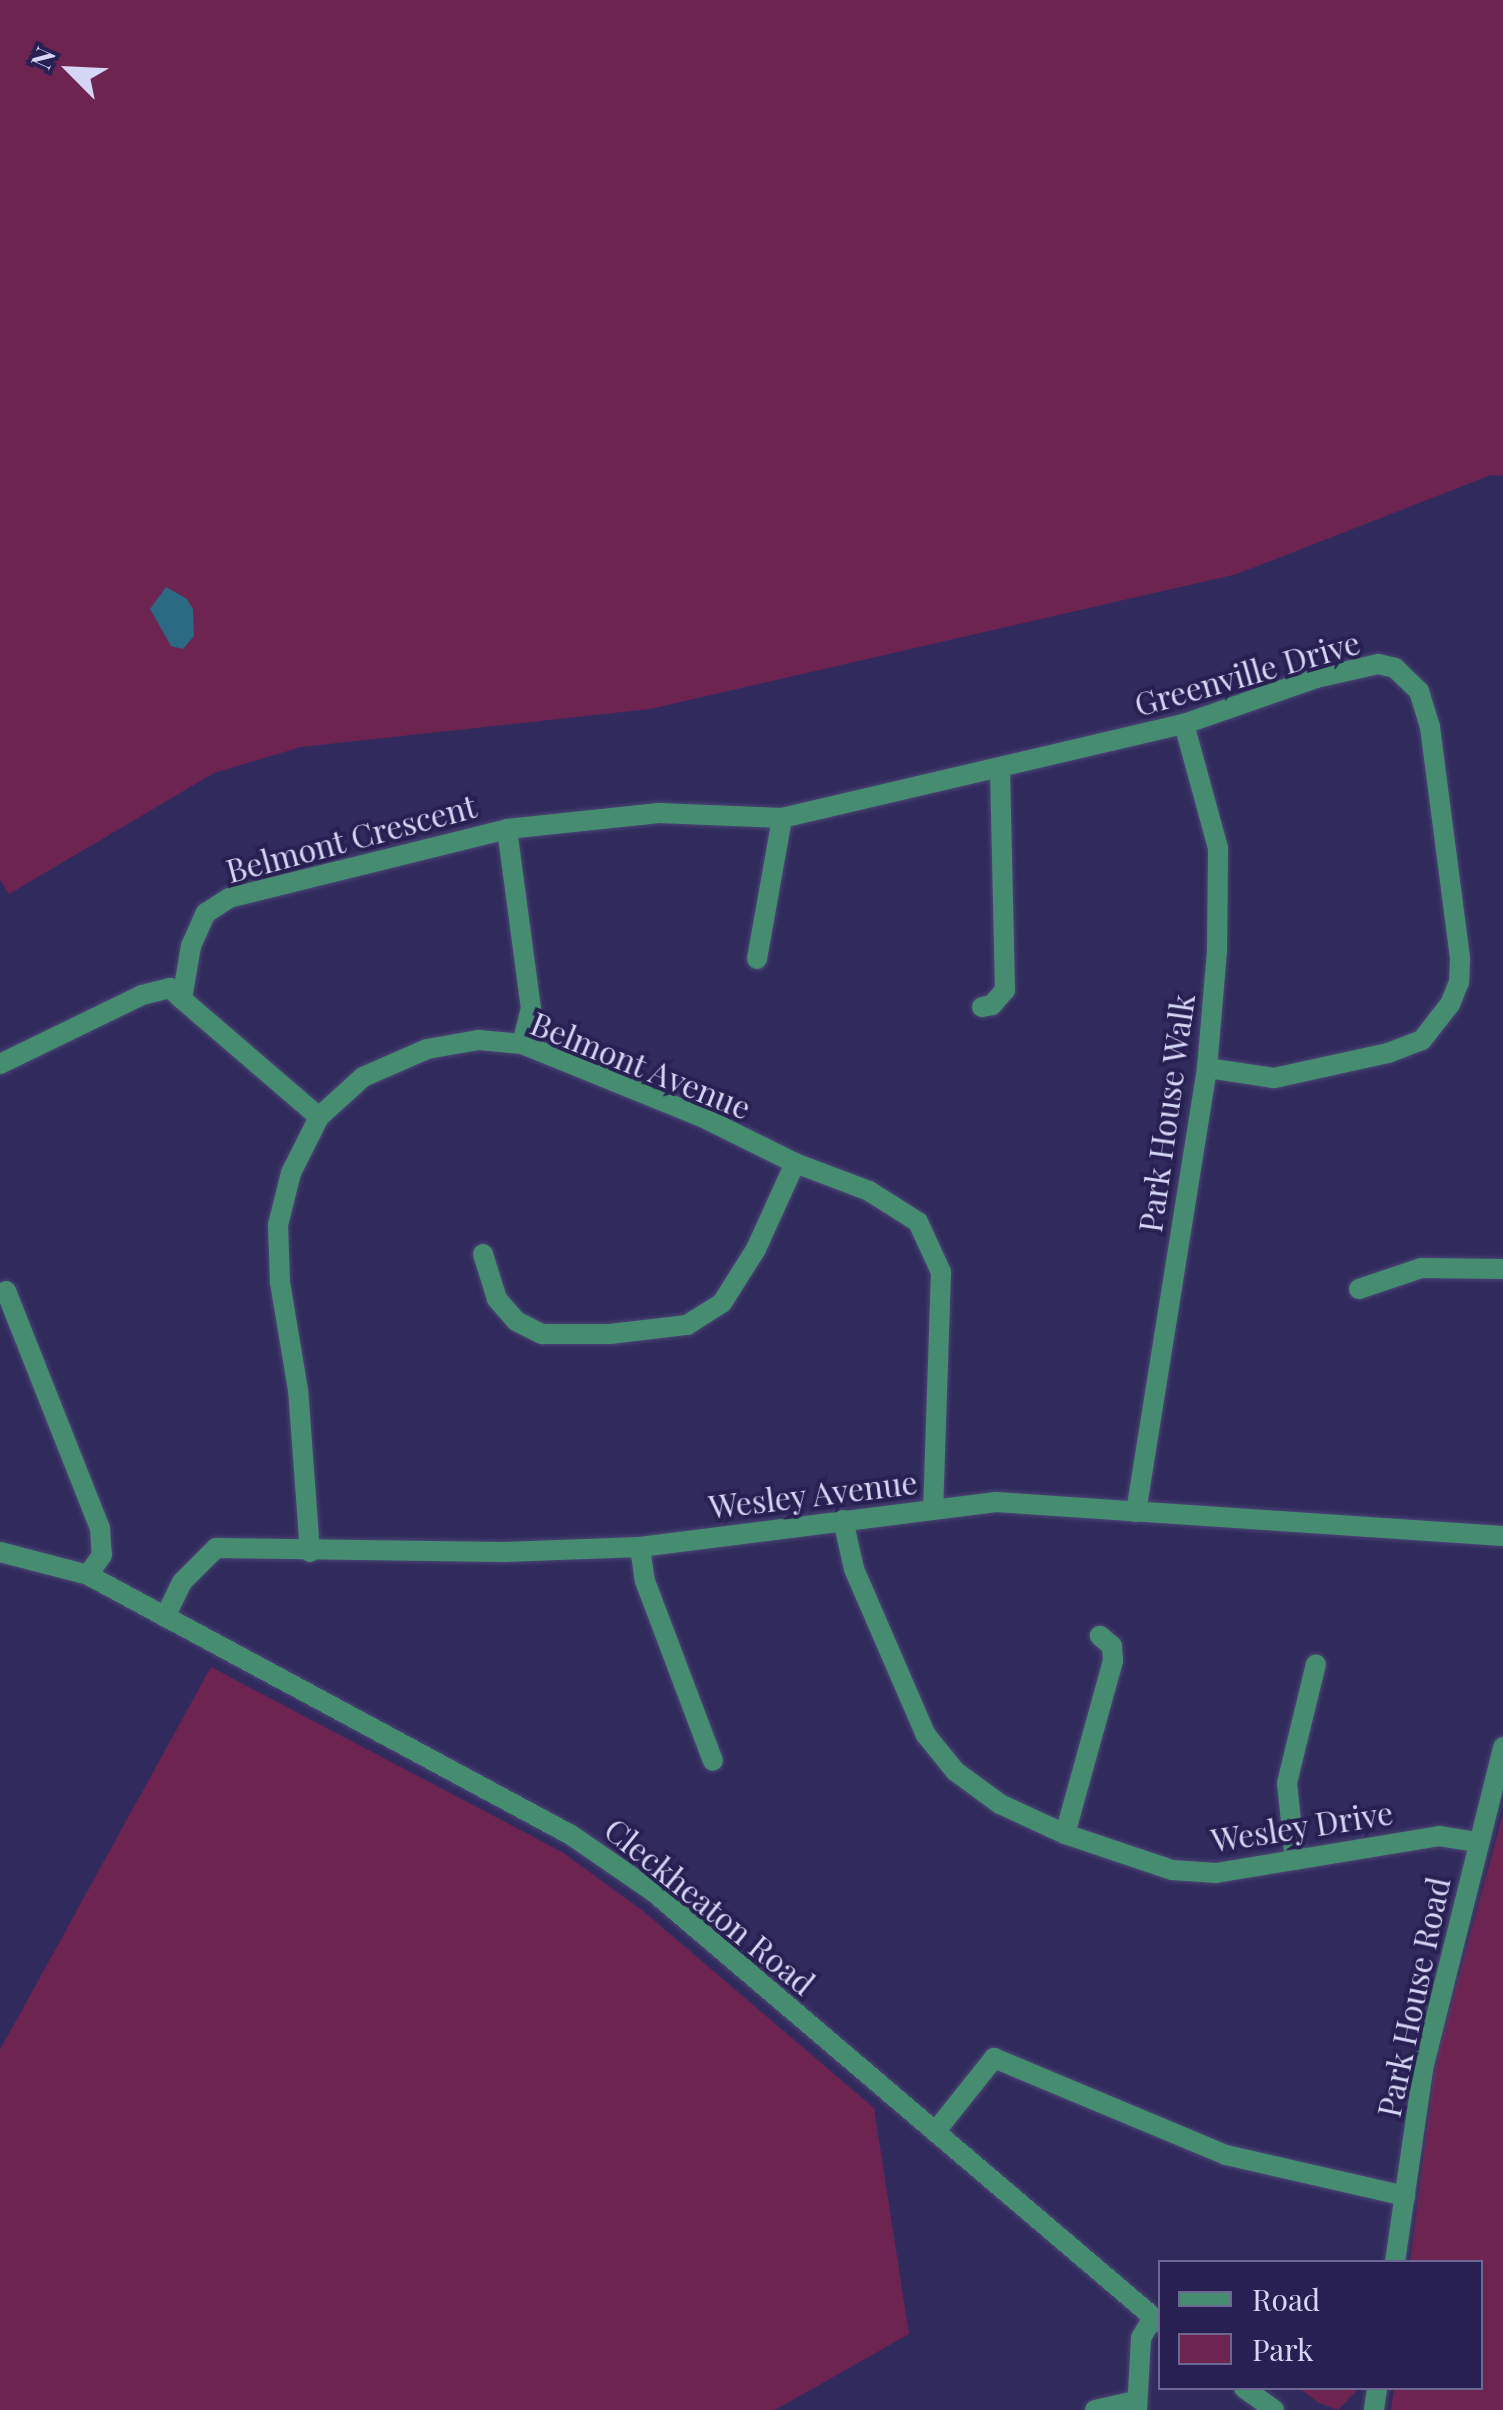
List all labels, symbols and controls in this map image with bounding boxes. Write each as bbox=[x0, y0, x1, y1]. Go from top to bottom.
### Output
north arrow bbox=[20, 20, 120, 120]
text: N bbox=[21, 41, 63, 74]
street label: Greenville Drive bbox=[1130, 622, 1364, 724]
street label: Belmont Crescent bbox=[221, 786, 481, 890]
street label: Park House Walk bbox=[1130, 991, 1202, 1235]
street label: Belmont Avenue bbox=[525, 1003, 757, 1127]
street label: Wesley Avenue bbox=[706, 1462, 920, 1526]
street label: Wesley Drive bbox=[1208, 1793, 1396, 1859]
street label: Cleckheaton Road bbox=[597, 1810, 823, 2002]
street label: Park House Road bbox=[1369, 1873, 1457, 2121]
legend bbox=[1158, 2260, 1483, 2390]
text: Road bbox=[1252, 2279, 1320, 2319]
text: Park bbox=[1252, 2329, 1314, 2369]

